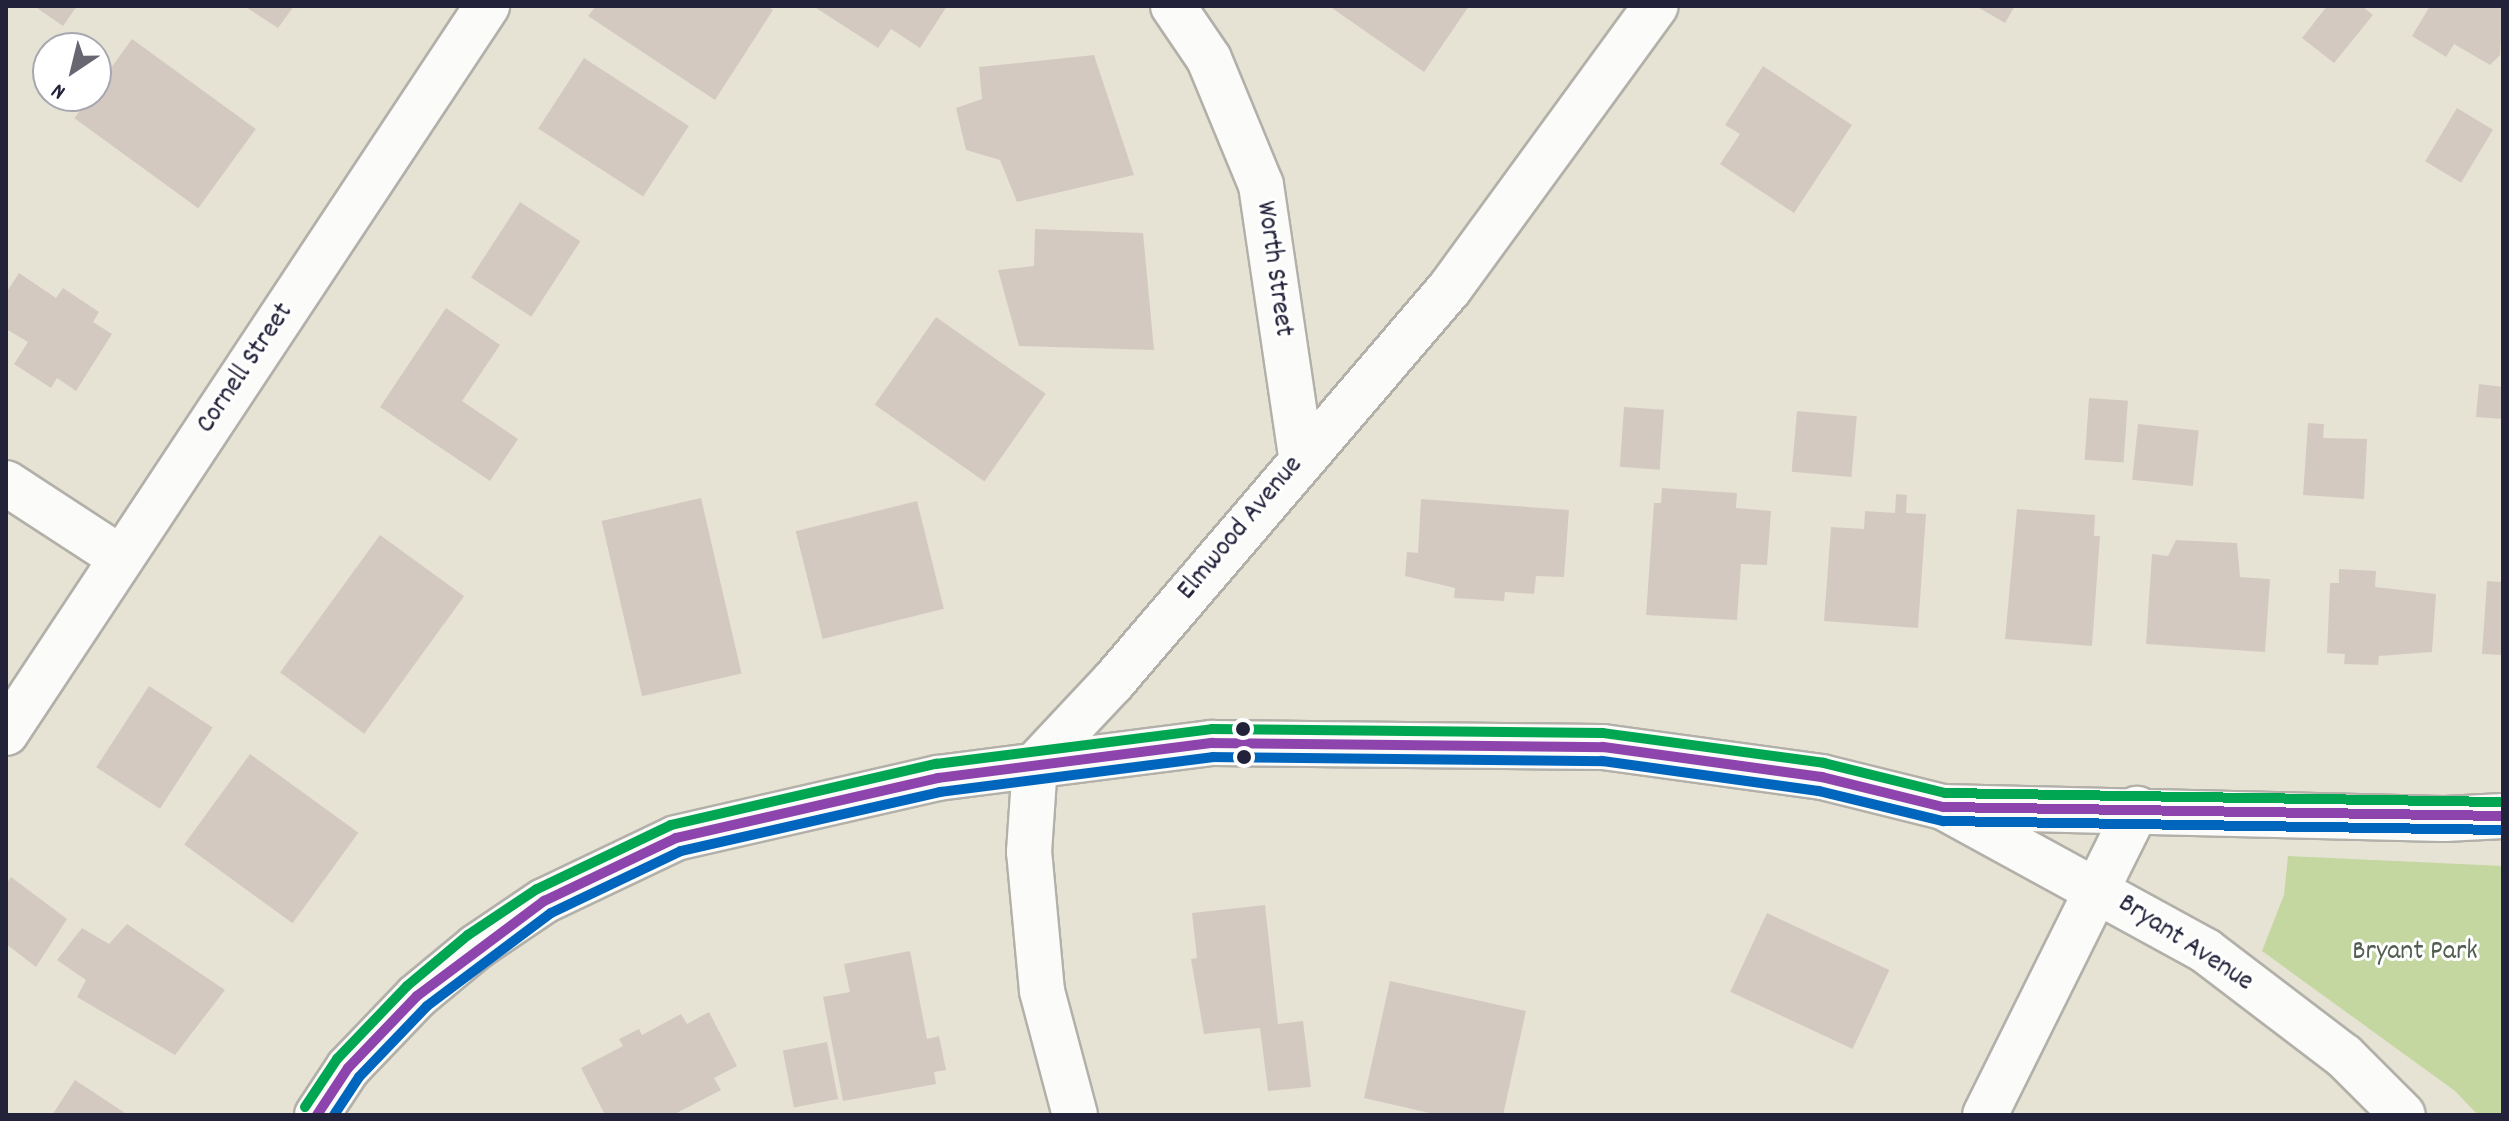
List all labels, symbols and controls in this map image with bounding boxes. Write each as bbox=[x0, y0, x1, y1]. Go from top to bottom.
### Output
north arrow bbox=[32, 32, 112, 112]
text: N bbox=[46, 75, 72, 106]
street label: Worth Street bbox=[1247, 199, 1299, 339]
street label: Cornell Street bbox=[190, 298, 302, 440]
street label: Elmwood Avenue bbox=[1171, 450, 1311, 608]
unlabelled marker bbox=[1235, 721, 1251, 737]
unlabelled marker bbox=[1236, 749, 1252, 765]
street label: Bryant Avenue bbox=[2111, 888, 2259, 1000]
park label: Bryant Park bbox=[2352, 936, 2478, 970]

